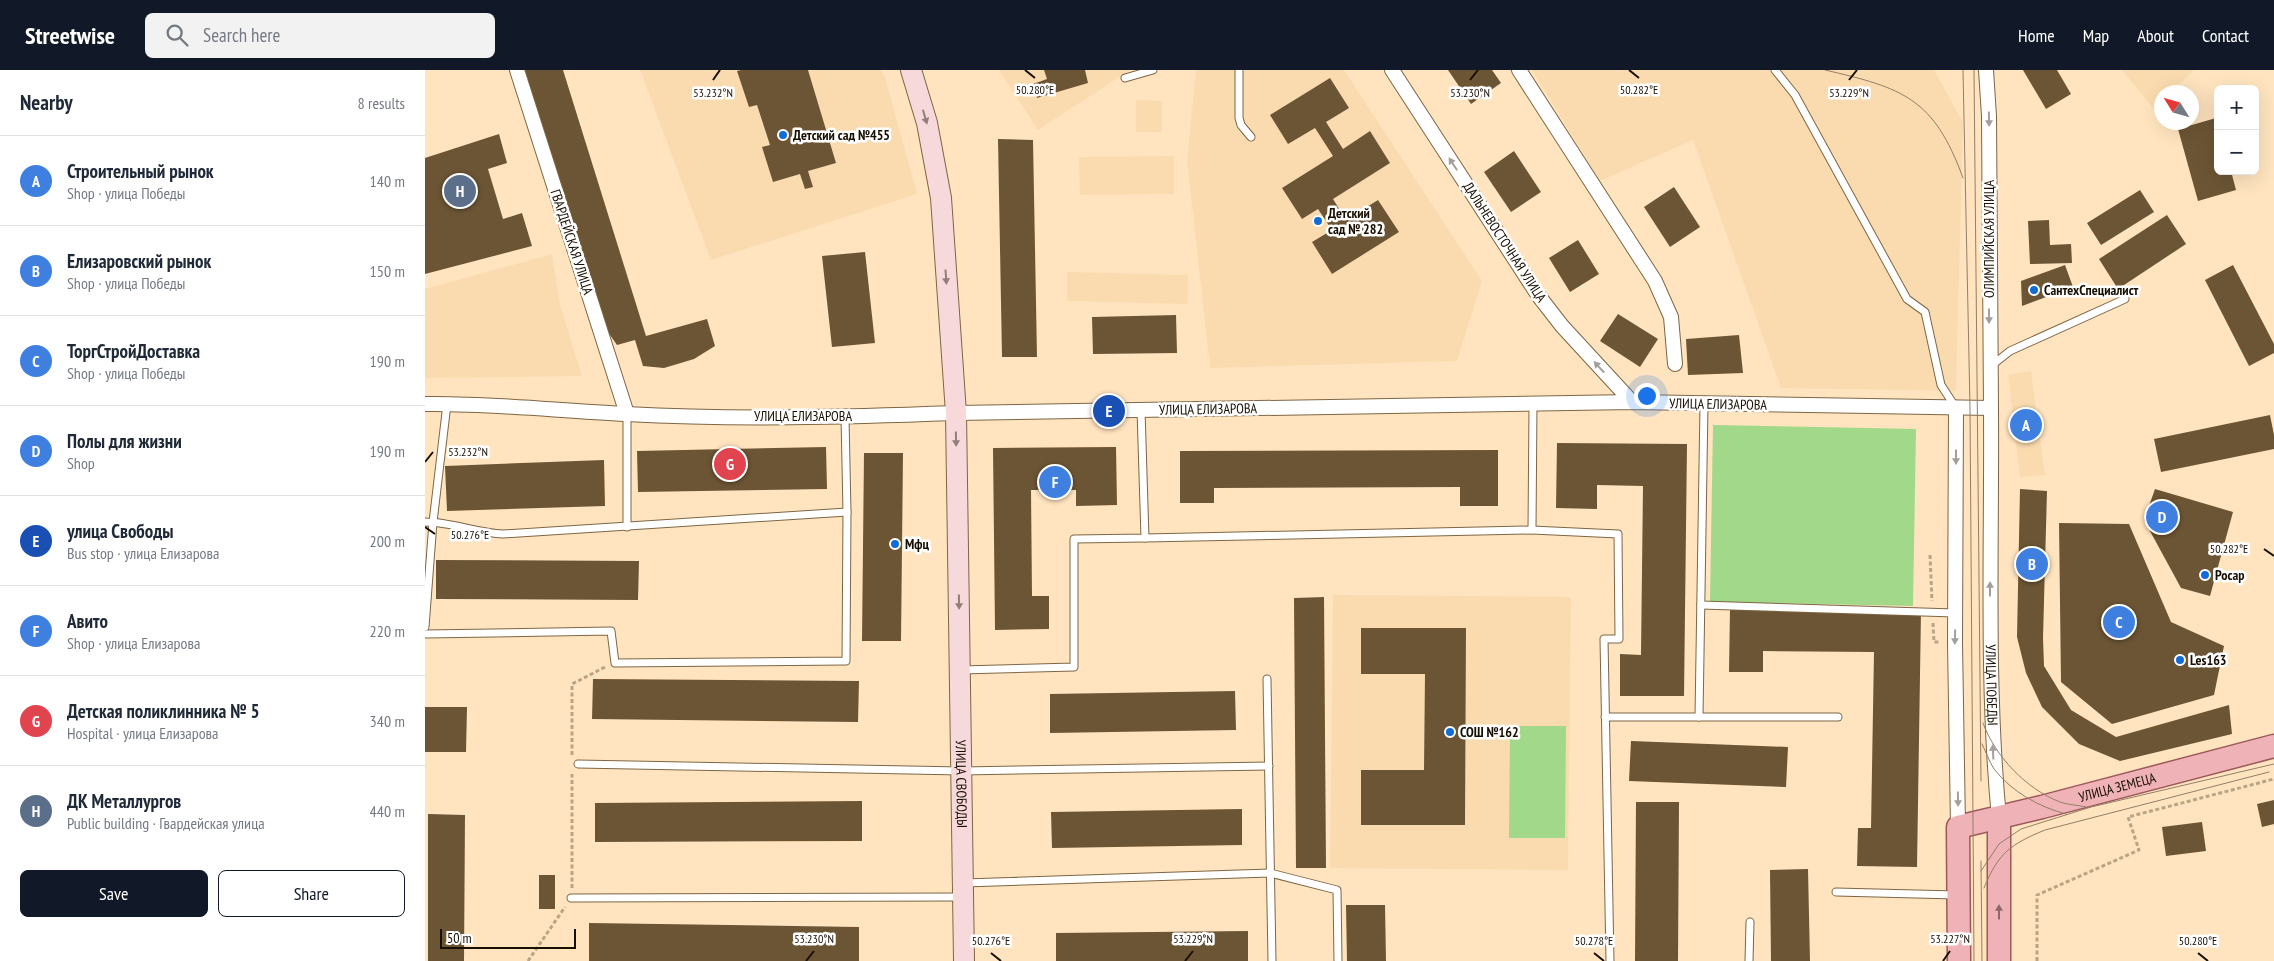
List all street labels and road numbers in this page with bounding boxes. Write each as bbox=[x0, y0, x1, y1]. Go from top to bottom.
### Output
street label: ДАЛЬНЕВОСТОЧНАЯ УЛИЦА bbox=[1459, 178, 1551, 306]
street label: ОЛИМПИЙСКАЯ УЛИЦА bbox=[1980, 180, 1998, 298]
street label: ГВАРДЕЙСКАЯ УЛИЦА bbox=[547, 187, 598, 297]
street label: УЛИЦА ЕЛИЗАРОВА bbox=[1669, 394, 1768, 414]
street label: УЛИЦА ЕЛИЗАРОВА bbox=[1159, 399, 1258, 419]
street label: УЛИЦА ЕЛИЗАРОВА bbox=[754, 407, 852, 425]
street label: УЛИЦА ПОБЕДЫ bbox=[1982, 644, 2002, 726]
street label: УЛИЦА СВОБОДЫ bbox=[952, 740, 971, 828]
street label: УЛИЦА ЗЕМЕЦА bbox=[2077, 768, 2158, 806]

